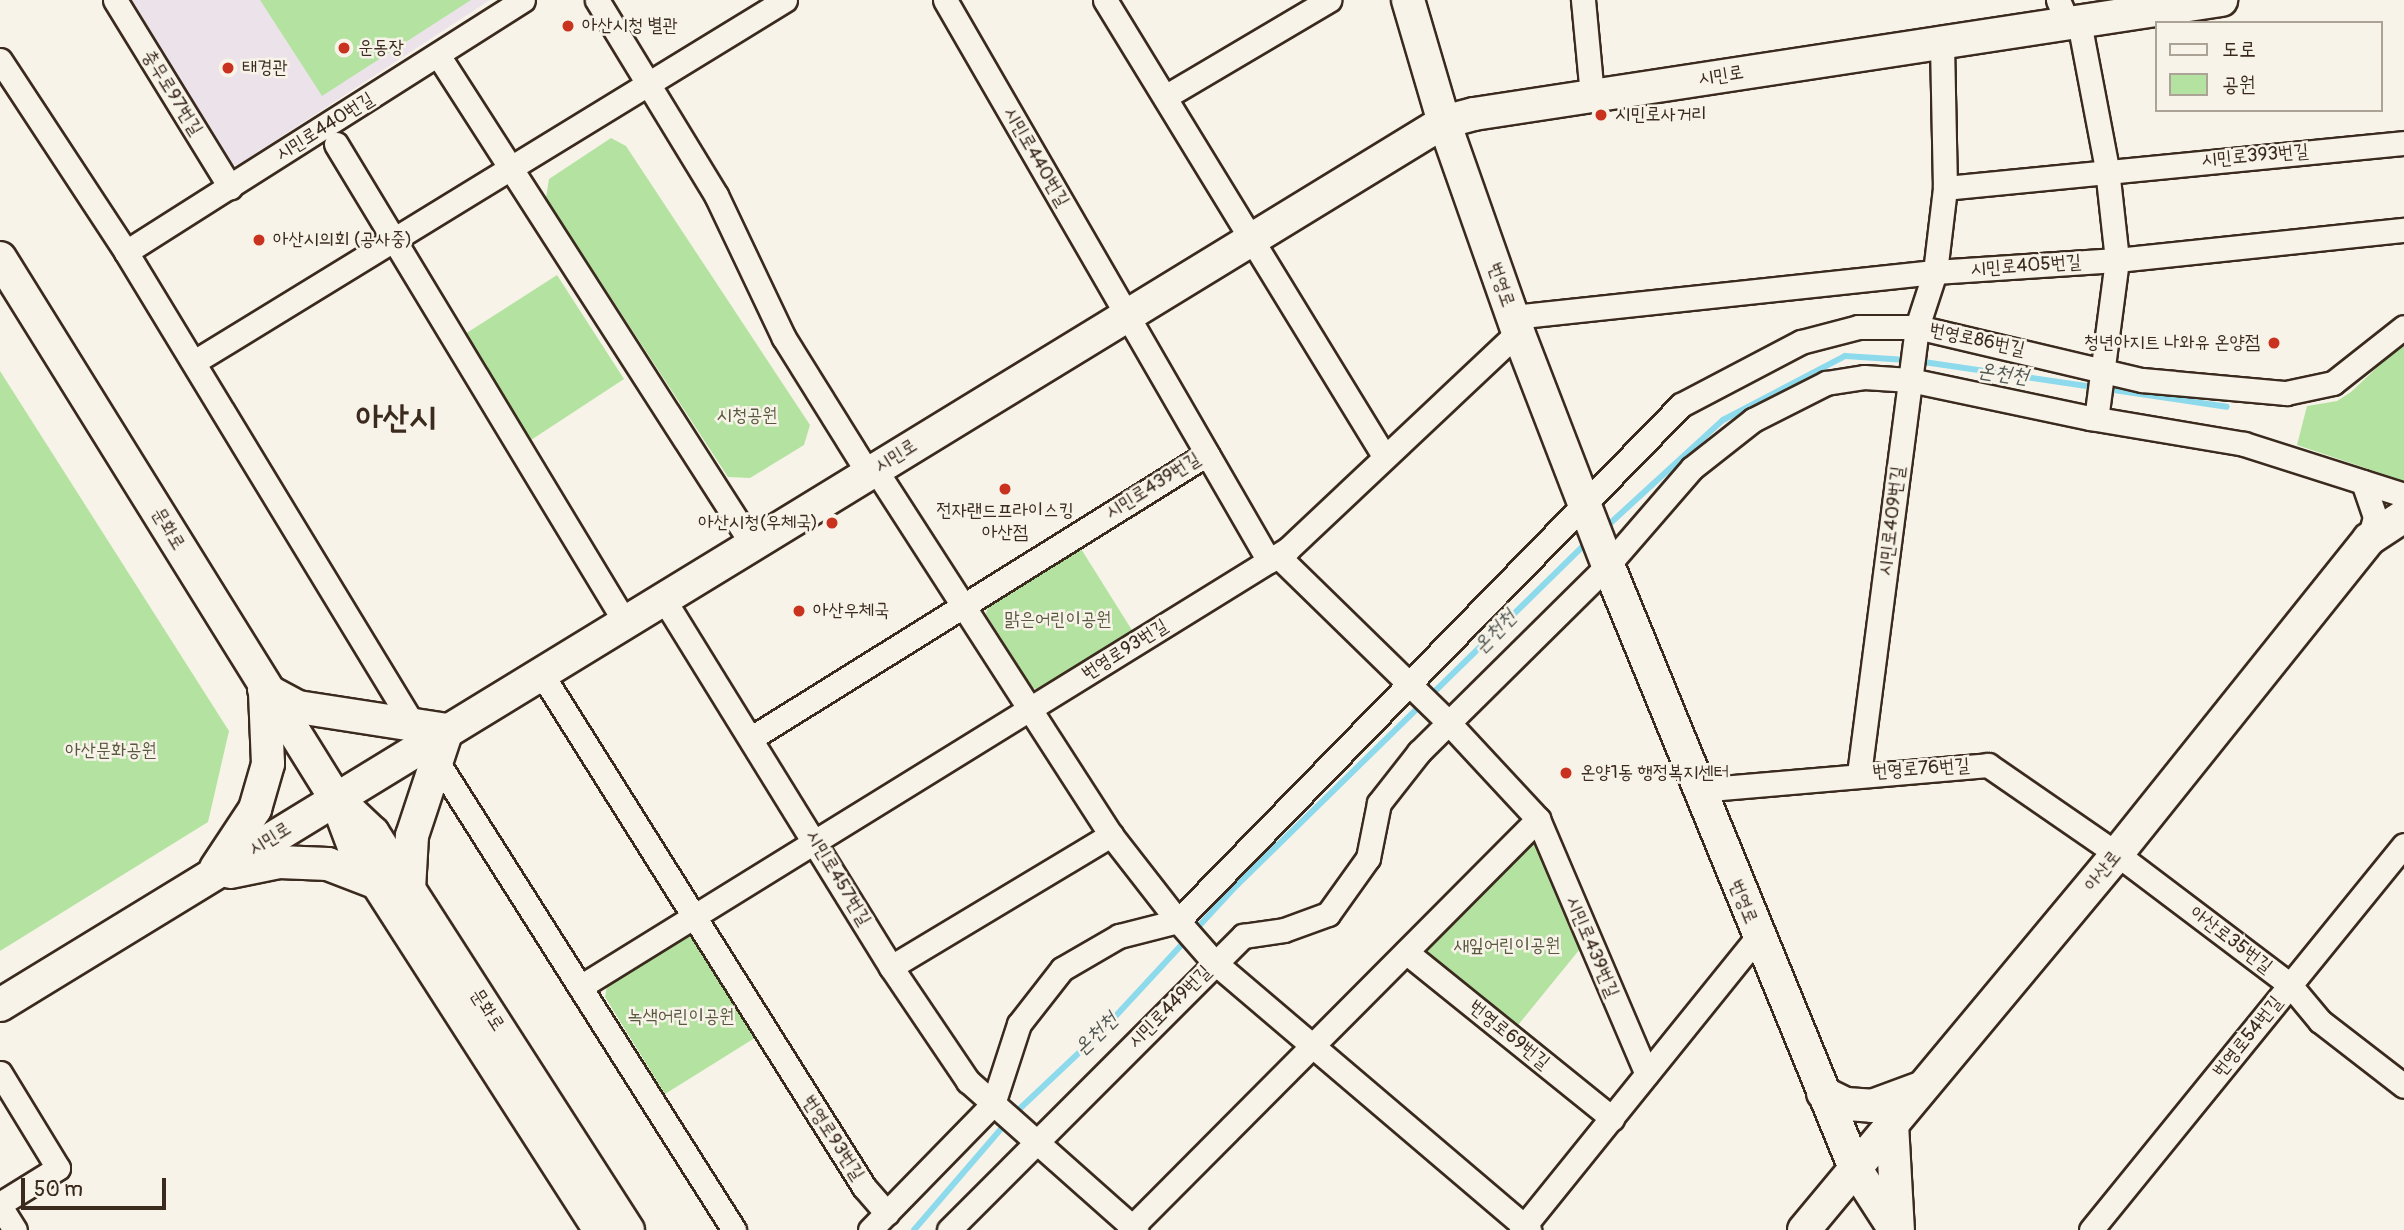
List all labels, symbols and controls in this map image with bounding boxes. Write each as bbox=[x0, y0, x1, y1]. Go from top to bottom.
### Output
place label: 아산시청 별관 bbox=[582, 15, 678, 37]
marker: 아산시청 별관 bbox=[560, 18, 576, 34]
legend bbox=[2156, 21, 2383, 112]
text: 도로 bbox=[2222, 36, 2256, 63]
place label: 운동장 bbox=[358, 37, 404, 59]
marker: 운동장 bbox=[336, 40, 352, 56]
street label: 충무로97번길 bbox=[137, 46, 207, 140]
place label: 태경관 bbox=[242, 57, 288, 79]
marker: 태경관 bbox=[220, 60, 236, 76]
street label: 시민로 bbox=[1697, 61, 1745, 91]
text: 공원 bbox=[2222, 71, 2256, 98]
street label: 시민로440번길 bbox=[272, 88, 378, 166]
street label: 시민로440번길 bbox=[998, 103, 1074, 211]
place label: 시민로사거리 bbox=[1615, 104, 1707, 126]
marker: 시민로사거리 bbox=[1593, 107, 1609, 123]
street label: 시민로393번길 bbox=[2200, 140, 2310, 172]
place label: 아산시의회 (공사중) bbox=[273, 229, 412, 251]
marker: 아산시의회 (공사중) bbox=[251, 232, 267, 248]
street label: 시민로405번길 bbox=[1970, 251, 2082, 281]
street label: 번영로 bbox=[1483, 260, 1519, 310]
street label: 번영로86번길 bbox=[1927, 319, 2027, 361]
place label: 청년아지트 나와유 온양점 bbox=[2084, 332, 2260, 354]
marker: 청년아지트 나와유 온양점 bbox=[2266, 335, 2282, 351]
water label: 온천천 bbox=[1976, 358, 2030, 390]
district label: 아산시 bbox=[356, 398, 436, 438]
park label: 시청공원 bbox=[716, 405, 778, 427]
street label: 시민로 bbox=[871, 434, 921, 478]
street label: 시민로439번길 bbox=[1101, 448, 1205, 524]
street label: 시민로409번길 bbox=[1874, 465, 1910, 577]
marker: 전자랜드프라이스킹 아산점 bbox=[997, 481, 1013, 497]
place label: 전자랜드프라이스킹 아산점 bbox=[936, 500, 1074, 544]
street label: 문화로 bbox=[146, 503, 190, 555]
place label: 아산시청(우체국) bbox=[698, 512, 818, 534]
marker: 아산시청(우체국) bbox=[824, 515, 840, 531]
place label: 아산우체국 bbox=[813, 600, 889, 622]
marker: 아산우체국 bbox=[791, 603, 807, 619]
water label: 온천천 bbox=[1468, 605, 1522, 659]
park label: 맑은어린이공원 bbox=[1004, 609, 1112, 631]
street label: 번영로93번길 bbox=[1078, 615, 1172, 685]
park label: 아산문화공원 bbox=[65, 740, 157, 762]
street label: 번영로76번길 bbox=[1872, 754, 1970, 784]
place label: 온양1동 행정복지센터 bbox=[1580, 762, 1729, 784]
marker: 온양1동 행정복지센터 bbox=[1558, 765, 1574, 781]
street label: 시민로 bbox=[245, 817, 295, 861]
street label: 시민로457번길 bbox=[800, 826, 876, 930]
street label: 아산로 bbox=[2080, 846, 2126, 896]
street label: 번영로 bbox=[1724, 876, 1762, 928]
street label: 시민로439번길 bbox=[1560, 893, 1624, 1001]
street label: 아산로35번길 bbox=[2185, 902, 2277, 978]
park label: 새잎어린이공원 bbox=[1453, 935, 1561, 957]
street label: 시민로449번길 bbox=[1124, 961, 1216, 1053]
street label: 문화로 bbox=[465, 985, 509, 1035]
street label: 번영로54번길 bbox=[2208, 992, 2288, 1082]
street label: 번영로69번길 bbox=[1464, 996, 1554, 1074]
park label: 녹색어린이공원 bbox=[627, 1006, 735, 1028]
water label: 온천천 bbox=[1069, 1007, 1123, 1061]
street label: 번영로93번길 bbox=[797, 1091, 869, 1185]
scale bar bbox=[24, 1164, 170, 1208]
text: 50 m bbox=[34, 1176, 83, 1203]

